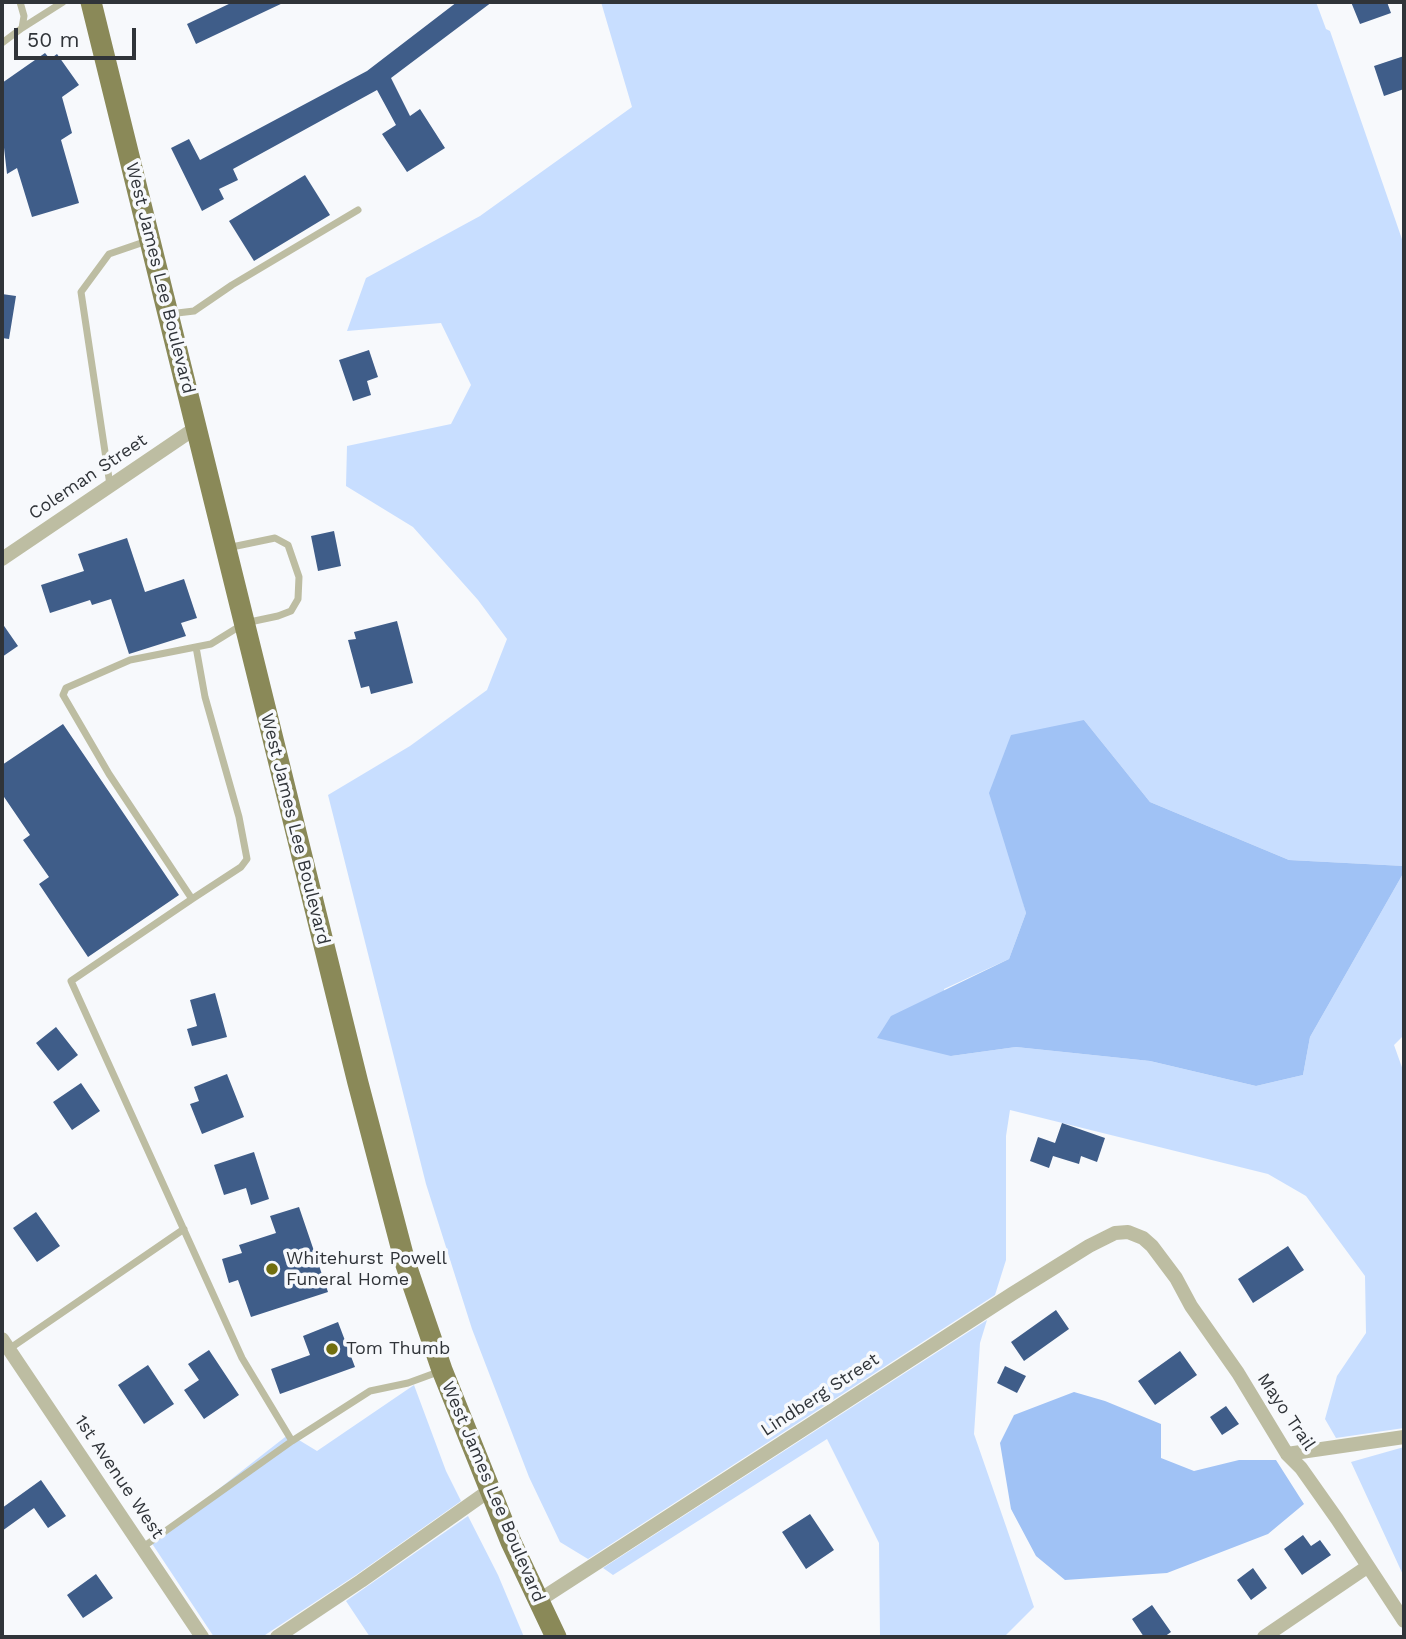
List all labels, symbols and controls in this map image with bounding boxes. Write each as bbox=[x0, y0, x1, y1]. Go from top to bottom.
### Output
scale bar bbox=[18, 14, 140, 58]
text: 50 m bbox=[27, 27, 79, 52]
street label: West James Lee Boulevard bbox=[121, 160, 199, 396]
street label: Coleman Street bbox=[25, 430, 151, 524]
street label: West James Lee Boulevard bbox=[256, 711, 334, 947]
place label: Whitehurst Powell Funeral Home bbox=[286, 1248, 447, 1290]
marker: Whitehurst Powell Funeral Home bbox=[264, 1261, 280, 1277]
place label: Tom Thumb bbox=[346, 1338, 450, 1360]
marker: Tom Thumb bbox=[324, 1341, 340, 1357]
street label: Lindberg Street bbox=[757, 1349, 883, 1441]
street label: Mayo Trail bbox=[1252, 1369, 1320, 1455]
street label: West James Lee Boulevard bbox=[437, 1378, 549, 1606]
street label: 1st Avenue West bbox=[70, 1411, 168, 1543]

